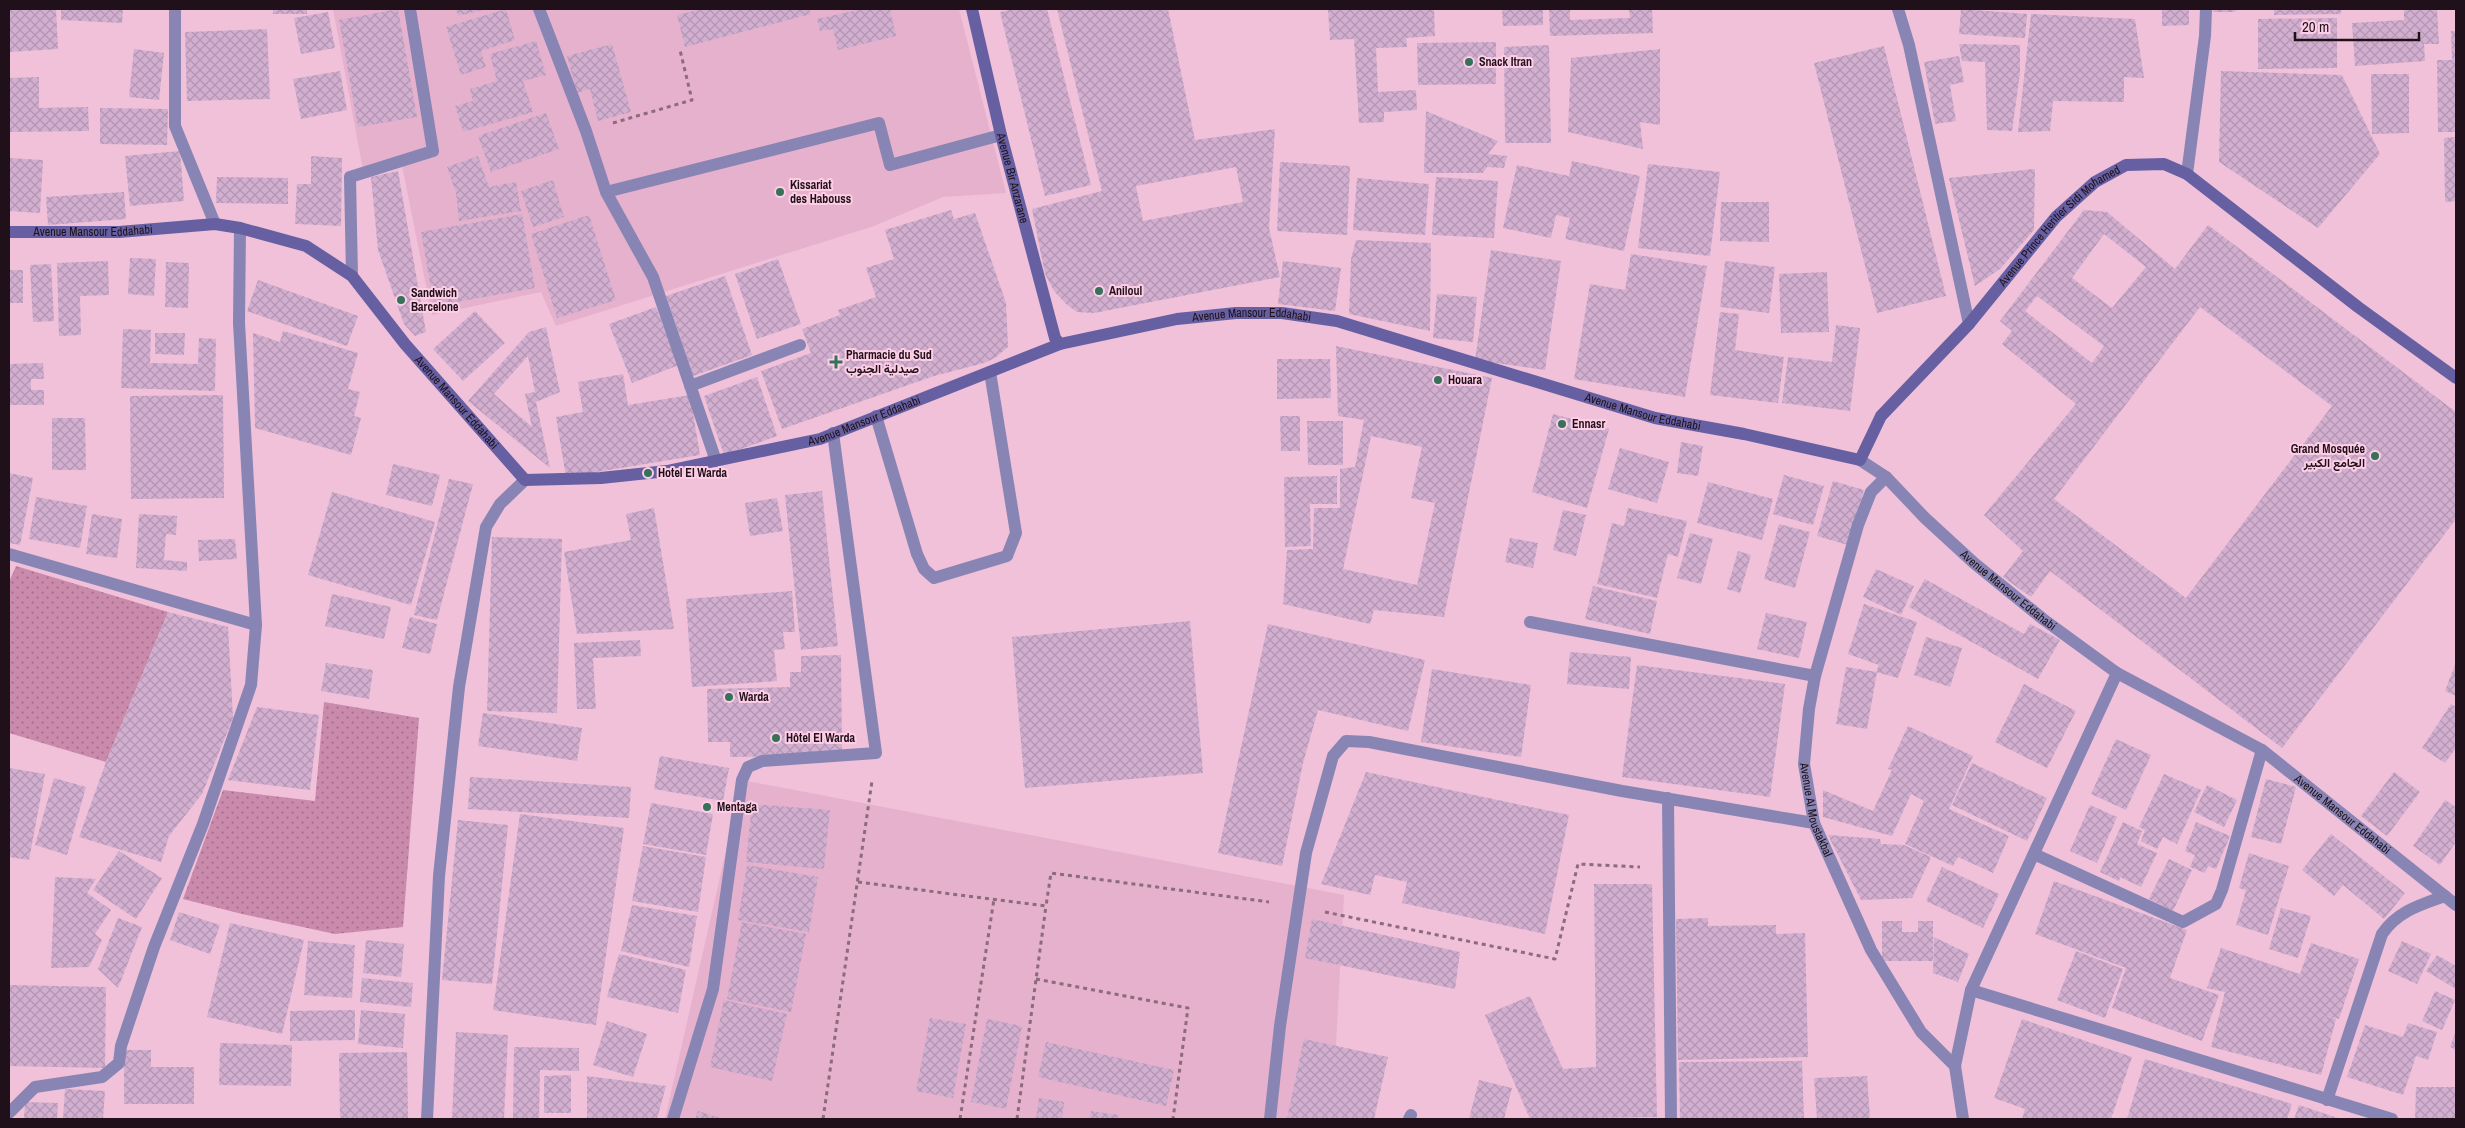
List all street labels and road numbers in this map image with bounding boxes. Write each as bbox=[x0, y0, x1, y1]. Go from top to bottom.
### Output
street label: Avenue Bir Anzarane bbox=[993, 130, 1032, 225]
street label: Avenue Prince Heritier Sidi Mohamed bbox=[1994, 162, 2123, 290]
street label: Avenue Mansour Eddahabi bbox=[32, 221, 153, 240]
street label: Avenue Mansour Eddahabi bbox=[1190, 305, 1312, 326]
street label: Avenue Mansour Eddahabi bbox=[410, 352, 502, 452]
street label: Avenue Mansour Eddahabi bbox=[1582, 389, 1702, 434]
street label: Avenue Mansour Eddahabi bbox=[806, 392, 923, 449]
street label: Avenue Mansour Eddahabi bbox=[1956, 546, 2060, 634]
street label: Avenue Al Moustakbal bbox=[1796, 761, 1836, 859]
street label: Avenue Mansour Eddahabi bbox=[2290, 770, 2394, 858]

